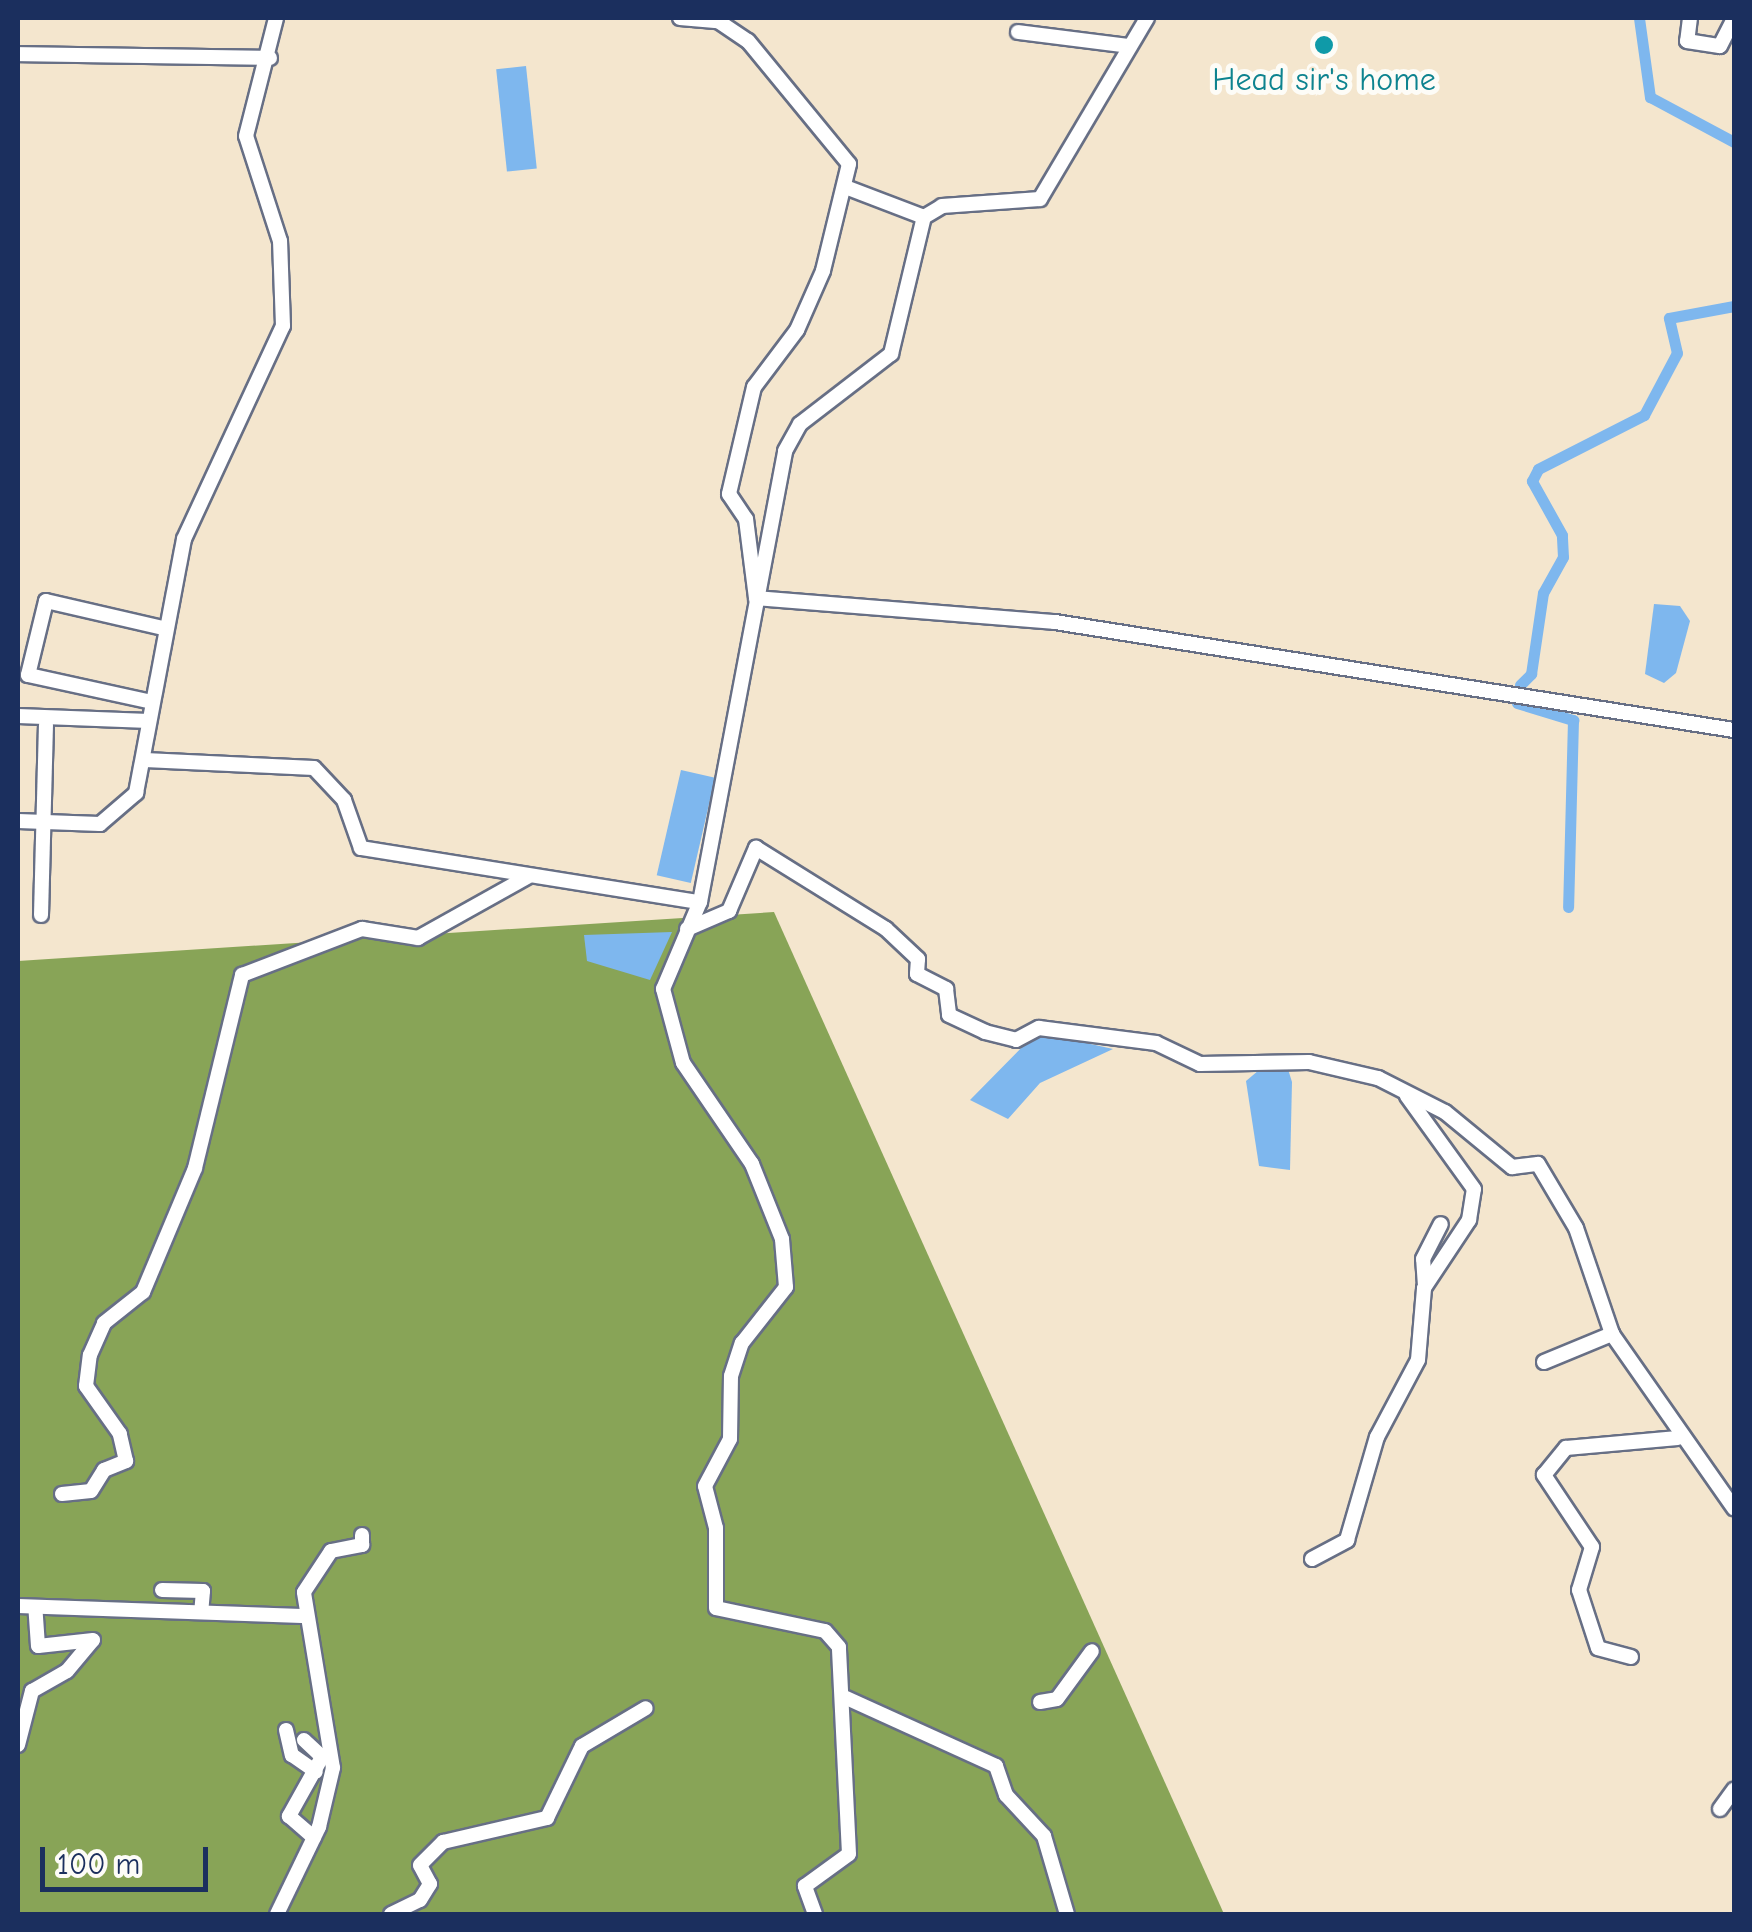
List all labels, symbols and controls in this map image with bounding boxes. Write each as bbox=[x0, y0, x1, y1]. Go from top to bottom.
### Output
marker: Head sir's home bbox=[1313, 34, 1335, 56]
place label: Head sir's home bbox=[1212, 61, 1436, 99]
scale bar bbox=[45, 1827, 212, 1889]
text: 100 m bbox=[57, 1847, 140, 1882]

